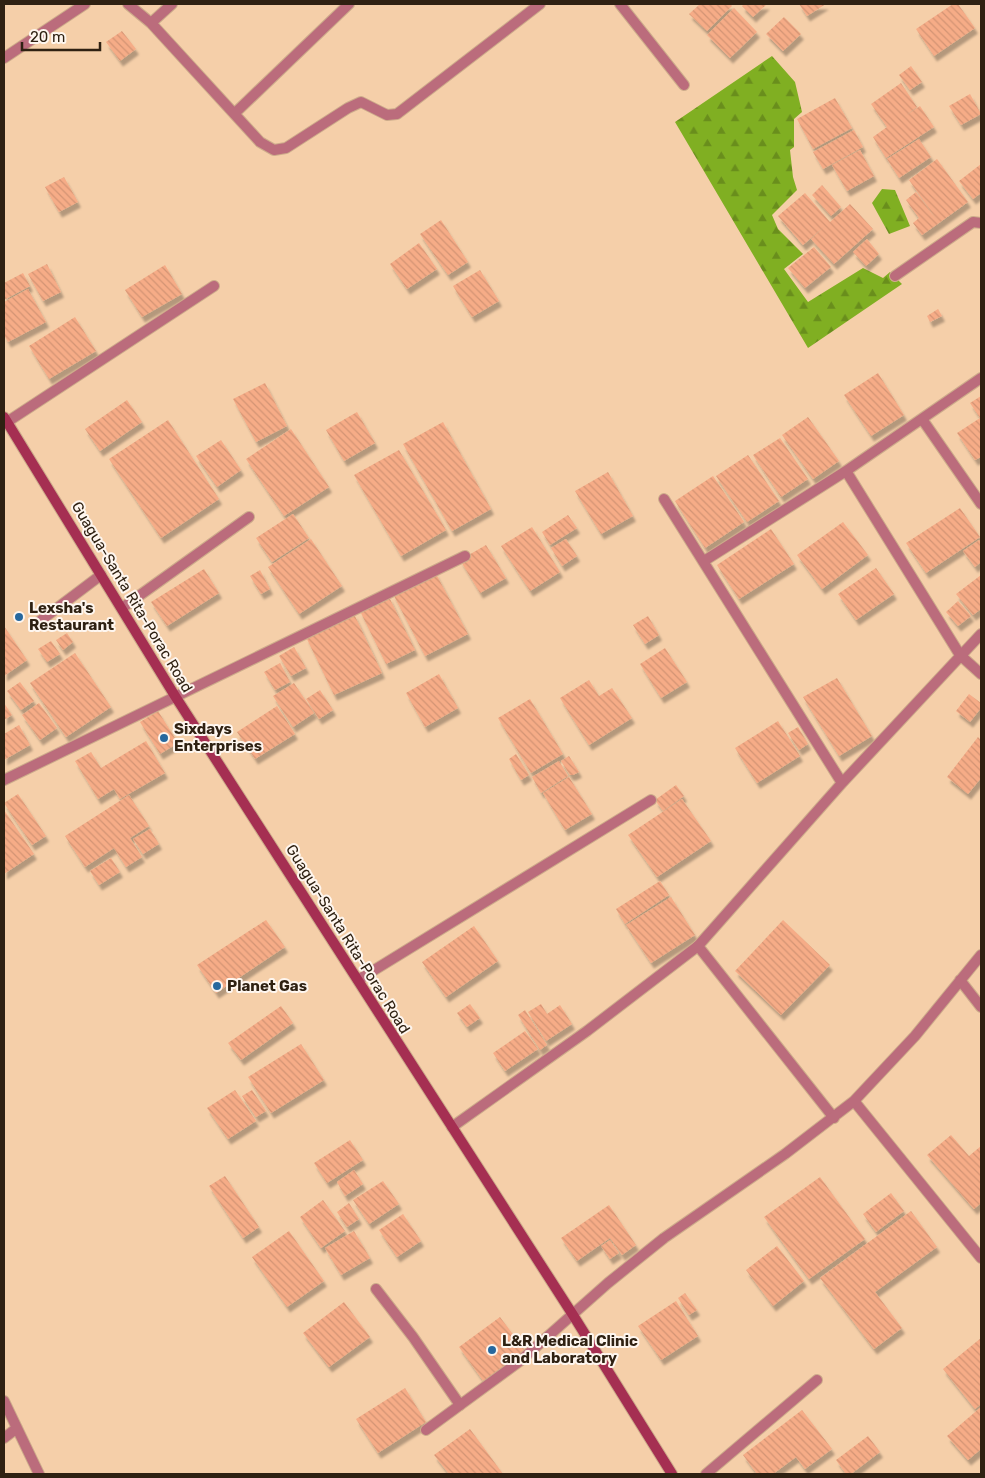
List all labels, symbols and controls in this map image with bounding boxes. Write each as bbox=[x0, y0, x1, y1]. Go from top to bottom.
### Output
scale bar bbox=[22, 20, 100, 52]
text: 20 m bbox=[30, 28, 65, 46]
street label: Guagua-Santa Rita-Porac Road bbox=[68, 498, 196, 696]
place label: Lexsha's Restaurant bbox=[29, 599, 114, 634]
marker: Lexsha's Restaurant bbox=[13, 611, 25, 623]
place label: Sixdays Enterprises bbox=[174, 720, 262, 755]
marker: Sixdays Enterprises bbox=[158, 732, 170, 744]
street label: Guagua-Santa Rita-Porac Road bbox=[282, 841, 414, 1037]
place label: Planet Gas bbox=[227, 977, 307, 995]
marker: Planet Gas bbox=[211, 980, 223, 992]
place label: L&R Medical Clinic and Laboratory bbox=[502, 1332, 638, 1367]
marker: L&R Medical Clinic and Laboratory bbox=[486, 1344, 498, 1356]

